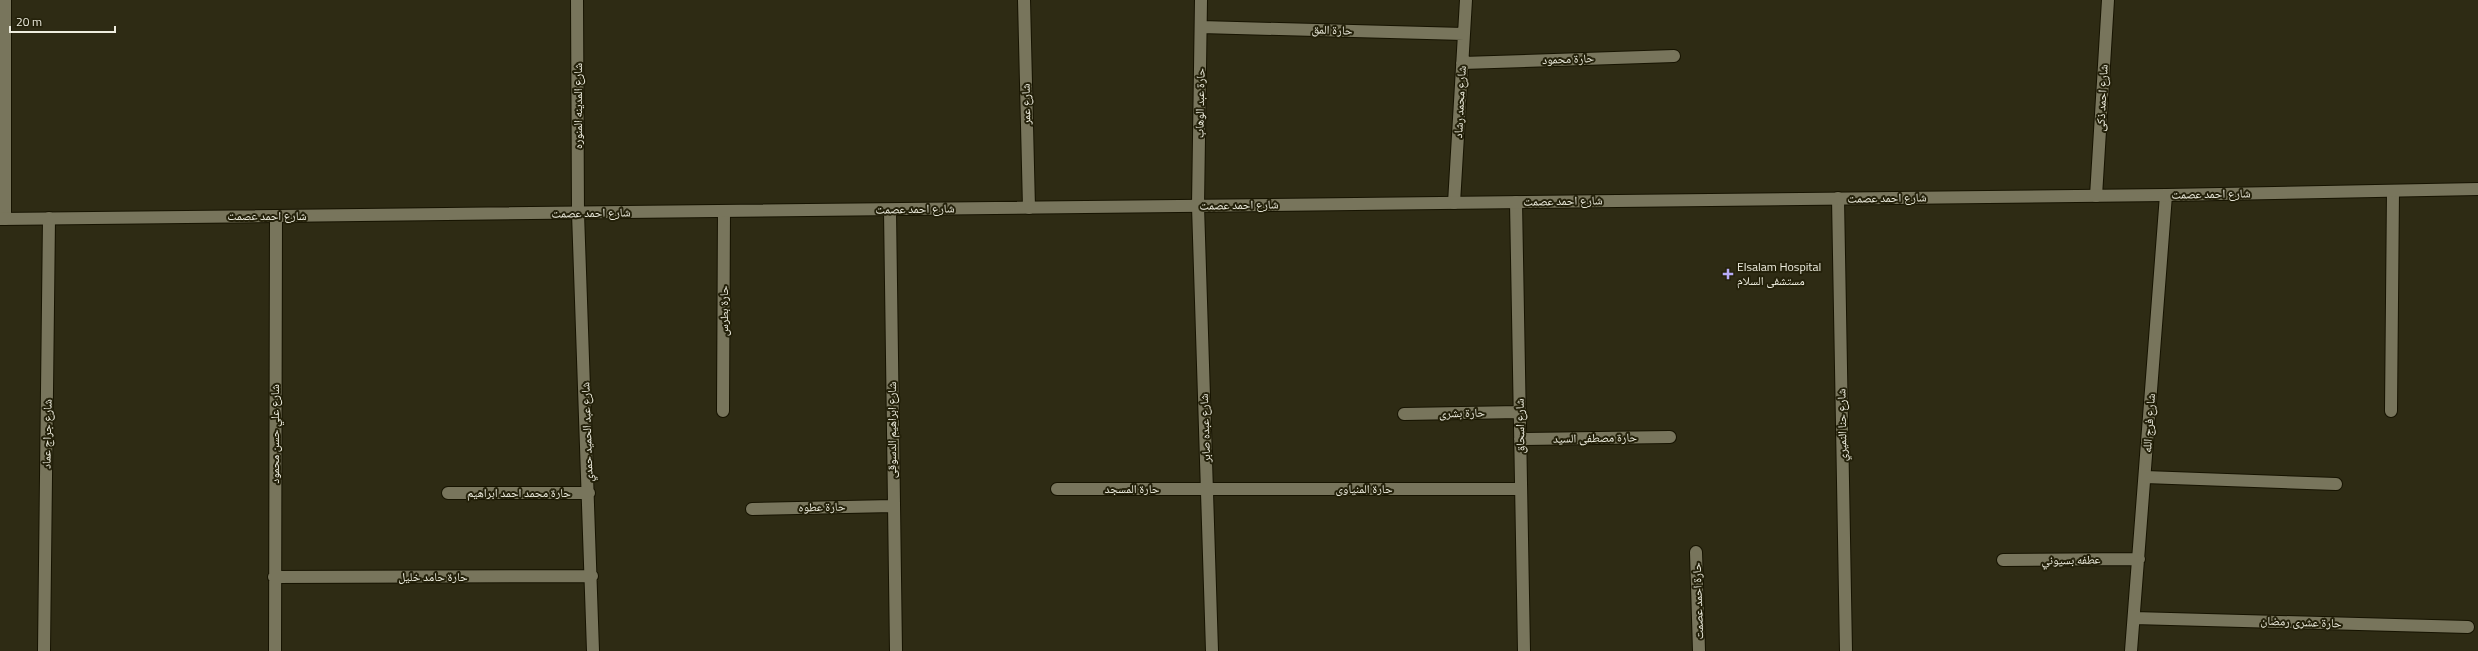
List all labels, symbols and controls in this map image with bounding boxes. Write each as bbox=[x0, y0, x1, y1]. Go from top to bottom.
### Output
scale bar bbox=[10, 8, 115, 34]
text: 20 m bbox=[16, 12, 42, 31]
street label: حارة المق bbox=[1311, 19, 1353, 40]
street label: حارة محمود bbox=[1542, 48, 1595, 69]
street label: شارع المدينه المنوره bbox=[568, 63, 587, 149]
street label: شارع احمد ذكى bbox=[2090, 64, 2113, 132]
street label: شارع محمد رشاد bbox=[1448, 65, 1471, 139]
street label: حارة عبد الوهاب bbox=[1189, 67, 1210, 138]
street label: شارع عمر bbox=[1016, 83, 1035, 126]
street label: شارع احمد عصمت bbox=[2171, 183, 2251, 204]
street label: شارع احمد عصمت bbox=[1847, 187, 1927, 208]
street label: شارع احمد عصمت bbox=[1523, 190, 1603, 211]
street label: شارع احمد عصمت bbox=[1199, 194, 1279, 215]
street label: شارع احمد عصمت bbox=[875, 198, 955, 219]
street label: شارع احمد عصمت bbox=[551, 202, 631, 223]
street label: شارع احمد عصمت bbox=[227, 206, 307, 225]
place label: Elsalam Hospital مستشفى السلام bbox=[1737, 257, 1821, 290]
marker: Elsalam Hospital مستشفى السلام bbox=[1722, 268, 1734, 280]
street label: حارة بطرس bbox=[714, 285, 733, 336]
street label: شارع عبد الحميد حمدي bbox=[575, 382, 599, 482]
street label: شارع ابراهيم الدسوقى bbox=[882, 382, 901, 478]
street label: شارع علي حسن محمود bbox=[265, 384, 285, 484]
street label: شارع حنا النميري bbox=[1831, 388, 1853, 462]
street label: شارع عبده صابر bbox=[1194, 393, 1215, 464]
street label: شارع فرج الله bbox=[2137, 393, 2160, 453]
street label: شارع اسحاق bbox=[1510, 398, 1529, 454]
street label: شارع جراج عماد bbox=[36, 399, 57, 469]
street label: حارة بشرى bbox=[1439, 403, 1486, 422]
street label: حارة مصطفى السيد bbox=[1553, 427, 1638, 448]
street label: حارة المسجد bbox=[1105, 479, 1160, 498]
street label: حارة المنياوى bbox=[1335, 479, 1393, 498]
street label: حارة محمد احمد ابراهيم bbox=[467, 483, 571, 502]
street label: حارة عطوه bbox=[798, 497, 846, 516]
street label: عطفه بسيوني bbox=[2041, 549, 2101, 571]
street label: حارة احمد عصمت bbox=[1687, 562, 1708, 640]
street label: حارة حامد خليل bbox=[398, 567, 468, 586]
street label: حارة عشرى رمضان bbox=[2260, 611, 2342, 632]

